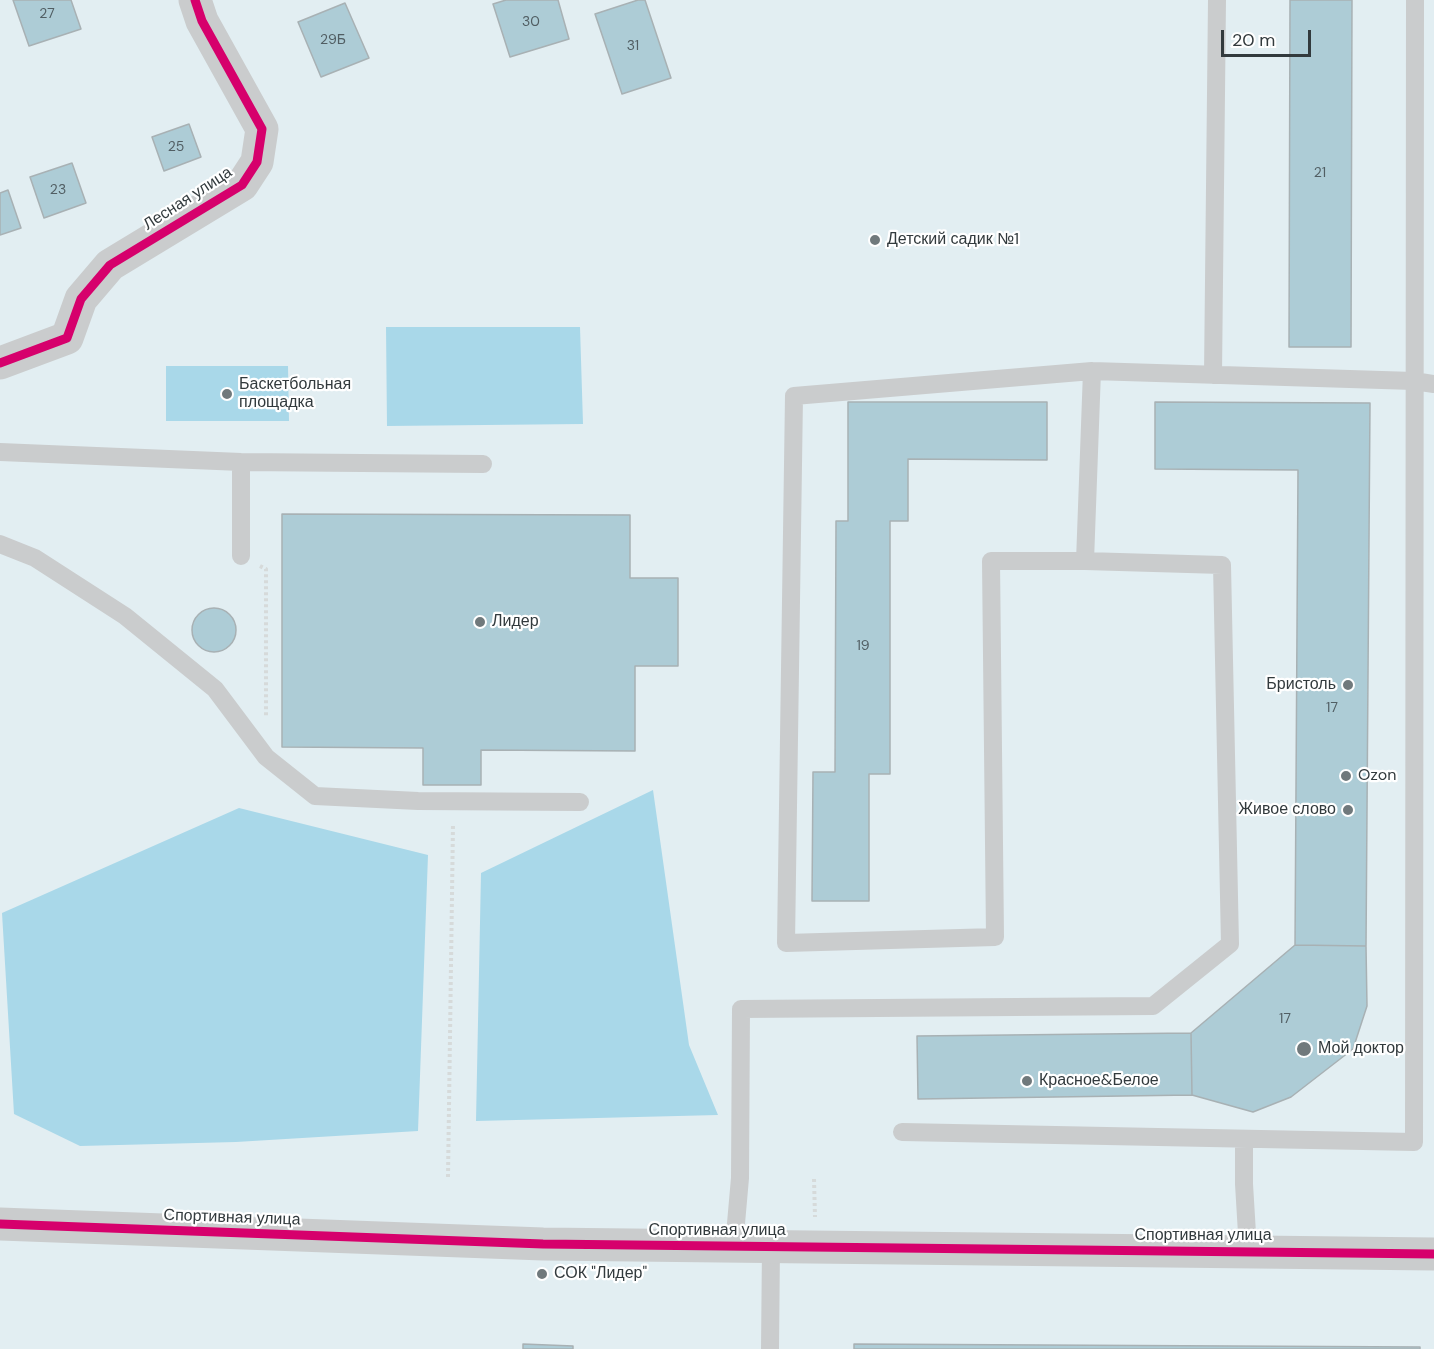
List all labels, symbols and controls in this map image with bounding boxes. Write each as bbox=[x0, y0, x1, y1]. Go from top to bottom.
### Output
house number: 27 bbox=[39, 6, 55, 22]
house number: 30 bbox=[522, 14, 540, 30]
scale bar bbox=[1224, 18, 1314, 56]
text: 20 m bbox=[1232, 28, 1275, 52]
house number: 29Б bbox=[320, 32, 346, 48]
house number: 31 bbox=[627, 38, 639, 54]
house number: 25 bbox=[168, 139, 184, 155]
street label: Лесная улица bbox=[140, 163, 236, 235]
house number: 21 bbox=[1314, 165, 1326, 181]
house number: 23 bbox=[50, 182, 66, 198]
place label: Детский садик №1 bbox=[887, 230, 1019, 250]
marker: Детский садик №1 bbox=[868, 233, 882, 247]
place label: Баскетбольная площадка bbox=[239, 375, 351, 413]
marker: Баскетбольная площадка bbox=[220, 387, 234, 401]
place label: Лидер bbox=[492, 612, 539, 632]
marker: Лидер bbox=[473, 615, 487, 629]
house number: 19 bbox=[856, 638, 870, 654]
place label: Бристоль bbox=[1266, 675, 1336, 695]
marker: Бристоль bbox=[1341, 678, 1355, 692]
house number: 17 bbox=[1326, 700, 1338, 716]
place label: Ozon bbox=[1358, 766, 1396, 786]
marker: Ozon bbox=[1339, 769, 1353, 783]
place label: Живое слово bbox=[1238, 800, 1336, 820]
marker: Живое слово bbox=[1341, 803, 1355, 817]
house number: 17 bbox=[1279, 1011, 1291, 1027]
place label: Мой доктор bbox=[1318, 1039, 1404, 1059]
marker: Мой доктор bbox=[1295, 1040, 1313, 1058]
place label: Красное&Белое bbox=[1039, 1071, 1159, 1091]
marker: Красное&Белое bbox=[1020, 1074, 1034, 1088]
street label: Спортивная улица bbox=[163, 1206, 301, 1230]
street label: Спортивная улица bbox=[648, 1221, 786, 1241]
street label: Спортивная улица bbox=[1134, 1226, 1272, 1246]
place label: СОК "Лидер" bbox=[554, 1264, 647, 1284]
marker: СОК "Лидер" bbox=[535, 1267, 549, 1281]

